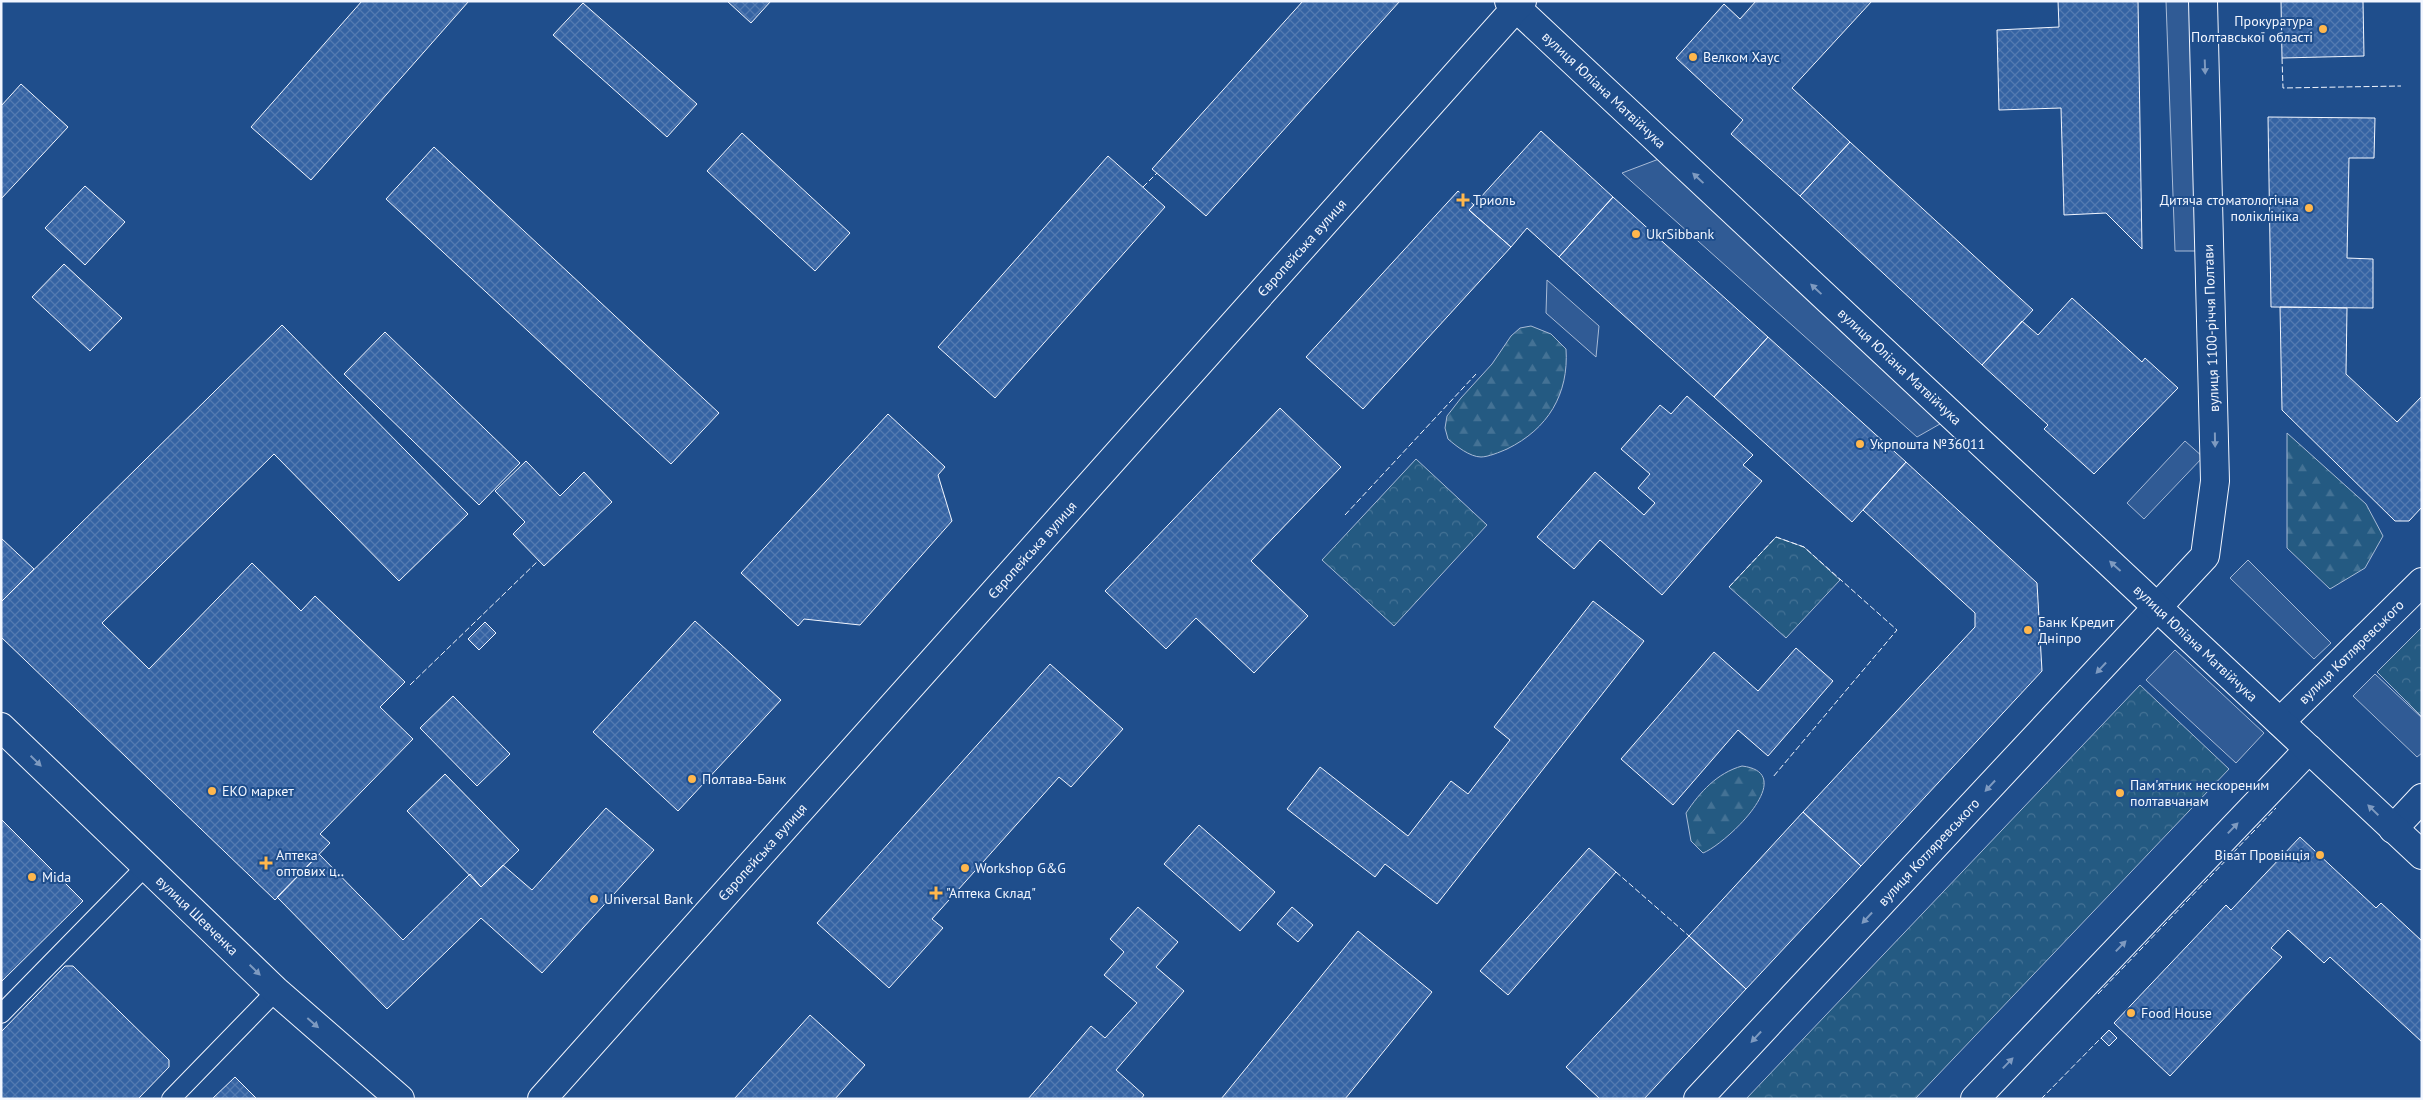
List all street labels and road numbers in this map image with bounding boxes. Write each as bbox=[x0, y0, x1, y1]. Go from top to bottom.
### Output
street label: вулиця Юліана Матвійчука bbox=[1538, 27, 1670, 152]
street label: Європейська вулиця bbox=[1253, 195, 1350, 300]
street label: вулиця 1100-річчя Полтави bbox=[2199, 244, 2223, 412]
street label: вулиця Юліана Матвійчука bbox=[1834, 304, 1966, 429]
street label: Європейська вулиця bbox=[984, 497, 1080, 603]
street label: вулиця Юліана Матвійчука bbox=[2130, 581, 2261, 706]
street label: вулиця Котляревського bbox=[2295, 596, 2408, 708]
street label: вулиця Котляревського bbox=[1874, 794, 1983, 910]
street label: Європейська вулиця bbox=[714, 799, 811, 905]
street label: вулиця Шевченка bbox=[152, 872, 242, 959]

